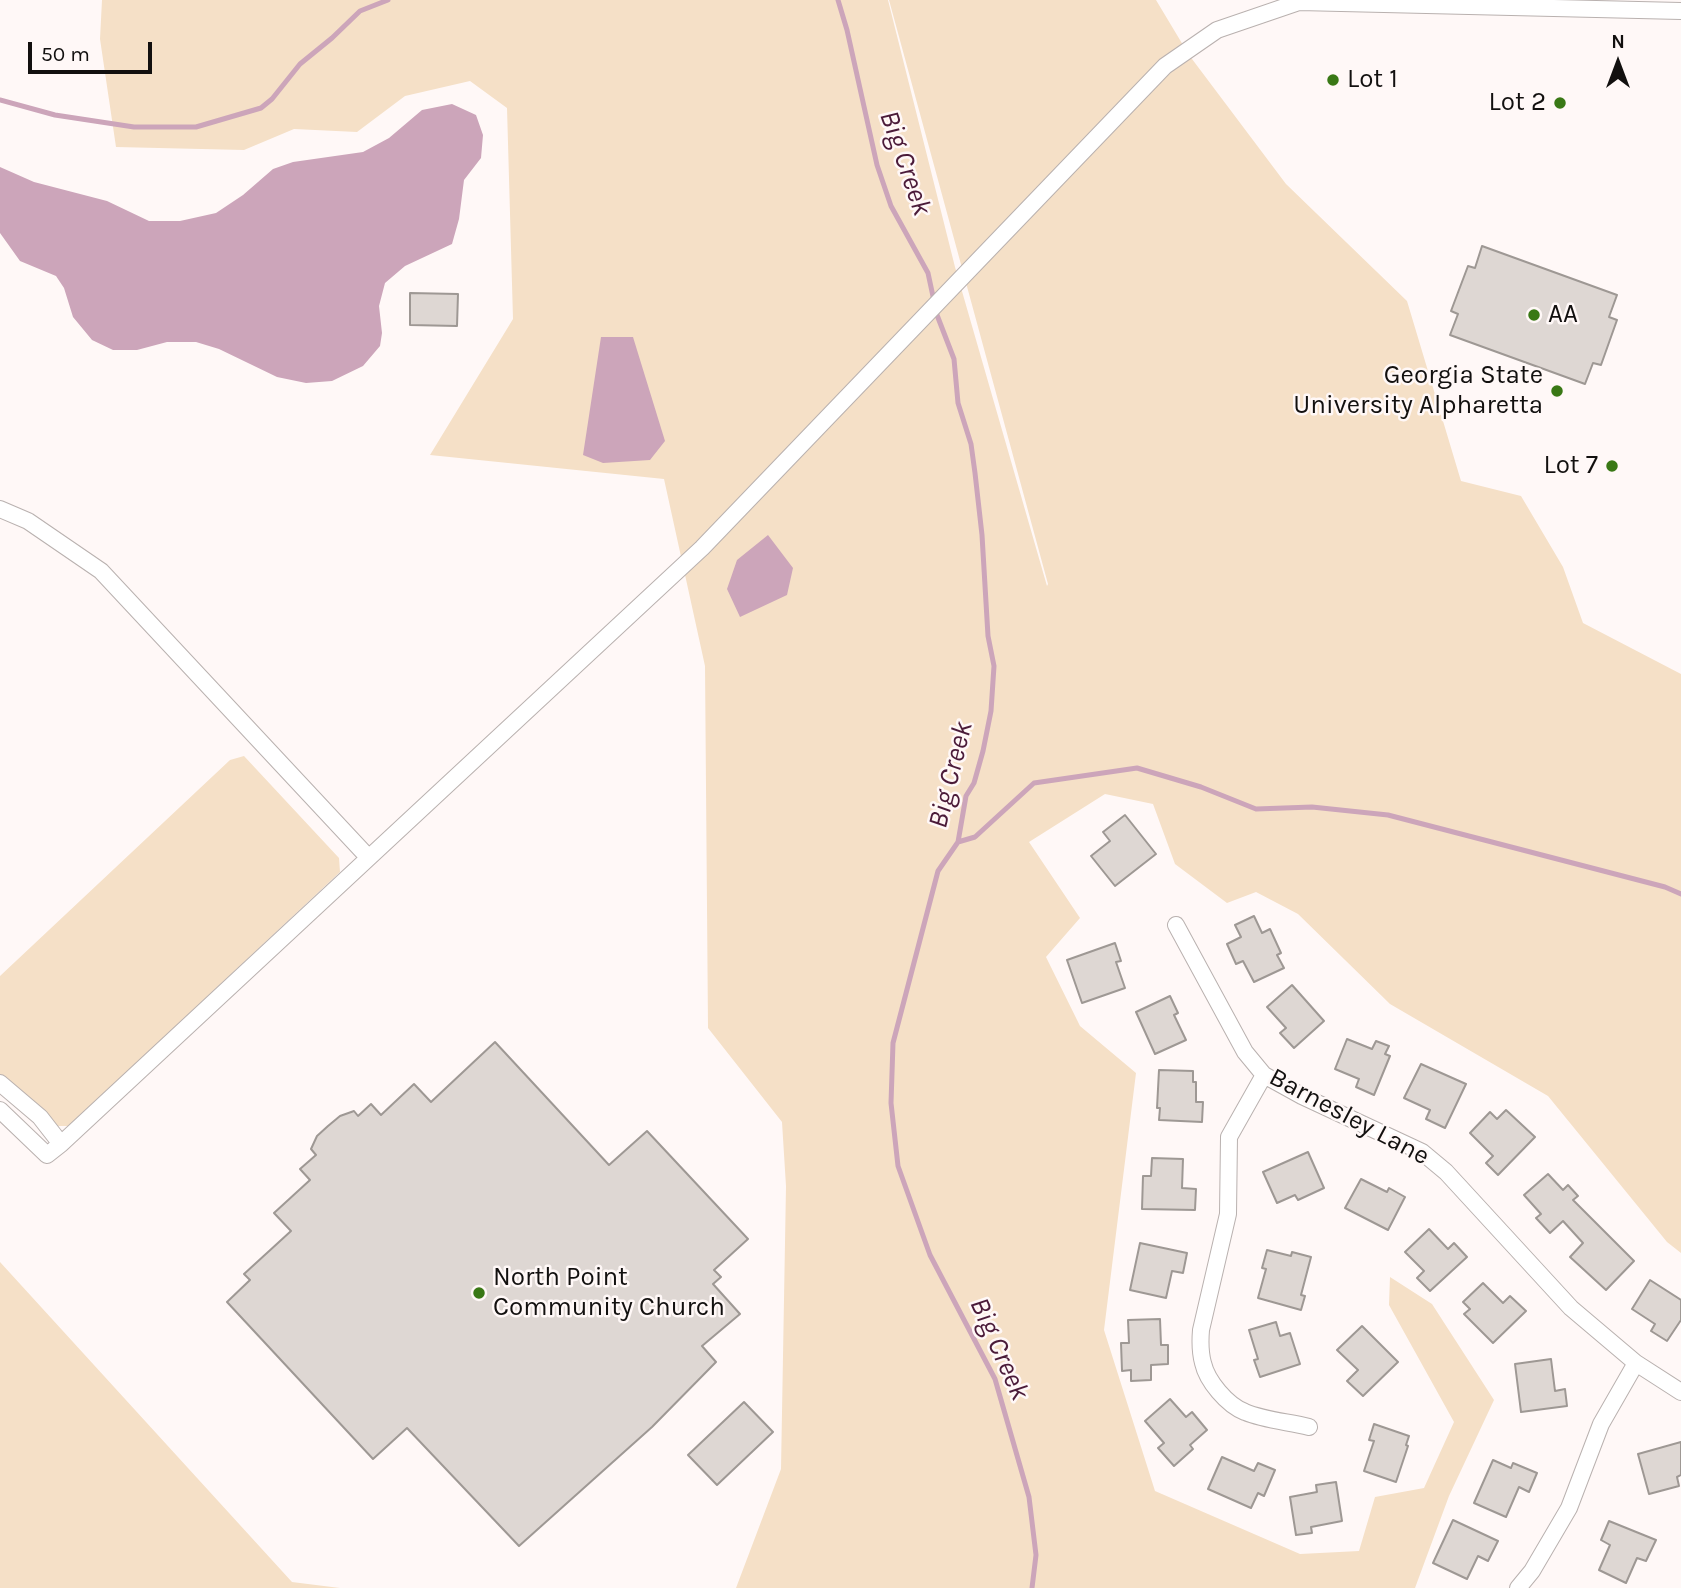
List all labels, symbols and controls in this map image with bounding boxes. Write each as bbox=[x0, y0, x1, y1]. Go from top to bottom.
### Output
scale bar bbox=[32, 28, 156, 72]
north arrow bbox=[1583, 28, 1653, 98]
text: N bbox=[1611, 31, 1625, 53]
text: 50 m bbox=[41, 42, 90, 66]
place label: Lot 1 bbox=[1347, 64, 1398, 96]
marker: Lot 1 bbox=[1325, 72, 1341, 88]
place label: Lot 2 bbox=[1489, 87, 1546, 119]
marker: Lot 2 bbox=[1552, 95, 1568, 111]
water label: Big Creek bbox=[871, 106, 939, 220]
place label: AA bbox=[1548, 299, 1578, 331]
marker: AA bbox=[1526, 307, 1542, 323]
place label: Georgia State University Alpharetta bbox=[1293, 360, 1543, 422]
marker: Georgia State University Alpharetta bbox=[1549, 383, 1565, 399]
place label: Lot 7 bbox=[1543, 450, 1598, 482]
marker: Lot 7 bbox=[1604, 458, 1620, 474]
water label: Big Creek bbox=[922, 718, 980, 832]
street label: Barnesley Lane bbox=[1264, 1062, 1434, 1172]
place label: North Point Community Church bbox=[493, 1262, 725, 1324]
marker: North Point Community Church bbox=[471, 1285, 487, 1301]
water label: Big Creek bbox=[962, 1293, 1036, 1405]

